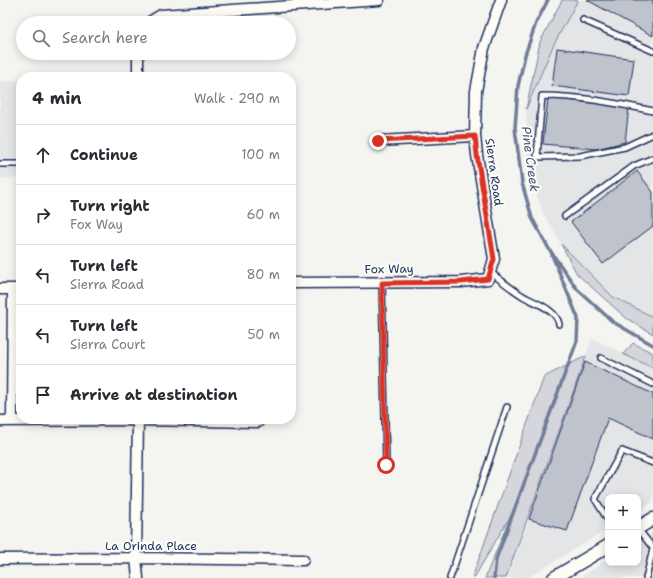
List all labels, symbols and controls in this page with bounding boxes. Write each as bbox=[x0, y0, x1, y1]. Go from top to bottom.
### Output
search box bbox=[16, 16, 296, 60]
icon: search bbox=[30, 27, 52, 49]
text: Search here bbox=[62, 28, 148, 48]
text: 4 min bbox=[32, 87, 82, 109]
text: Walk · 290 m bbox=[194, 90, 280, 107]
water label: Pine Creek bbox=[517, 125, 544, 194]
route end bbox=[369, 132, 387, 150]
street label: Sierra Road bbox=[481, 137, 507, 207]
icon: ahead bbox=[32, 144, 54, 166]
text: Continue bbox=[70, 145, 138, 165]
text: 100 m bbox=[241, 146, 280, 163]
text: Turn right bbox=[70, 196, 150, 216]
icon: right bbox=[32, 204, 54, 226]
text: 60 m bbox=[247, 206, 280, 223]
text: Fox Way bbox=[70, 216, 123, 233]
text: Turn left bbox=[70, 256, 138, 276]
street label: Fox Way bbox=[364, 261, 414, 277]
icon: left bbox=[32, 264, 54, 286]
text: 80 m bbox=[246, 266, 280, 283]
text: Sierra Road bbox=[70, 276, 144, 293]
text: Turn left bbox=[70, 316, 138, 336]
icon: left bbox=[32, 324, 54, 346]
text: 50 m bbox=[247, 326, 280, 343]
text: Sierra Court bbox=[70, 336, 146, 353]
icon: arrive bbox=[32, 384, 54, 406]
text: Arrive at destination bbox=[70, 385, 238, 405]
route start bbox=[377, 456, 395, 474]
map controls bbox=[605, 494, 641, 566]
button: + bbox=[605, 494, 641, 530]
button: − bbox=[605, 530, 641, 566]
street label: La Orinda Place bbox=[105, 538, 197, 554]

